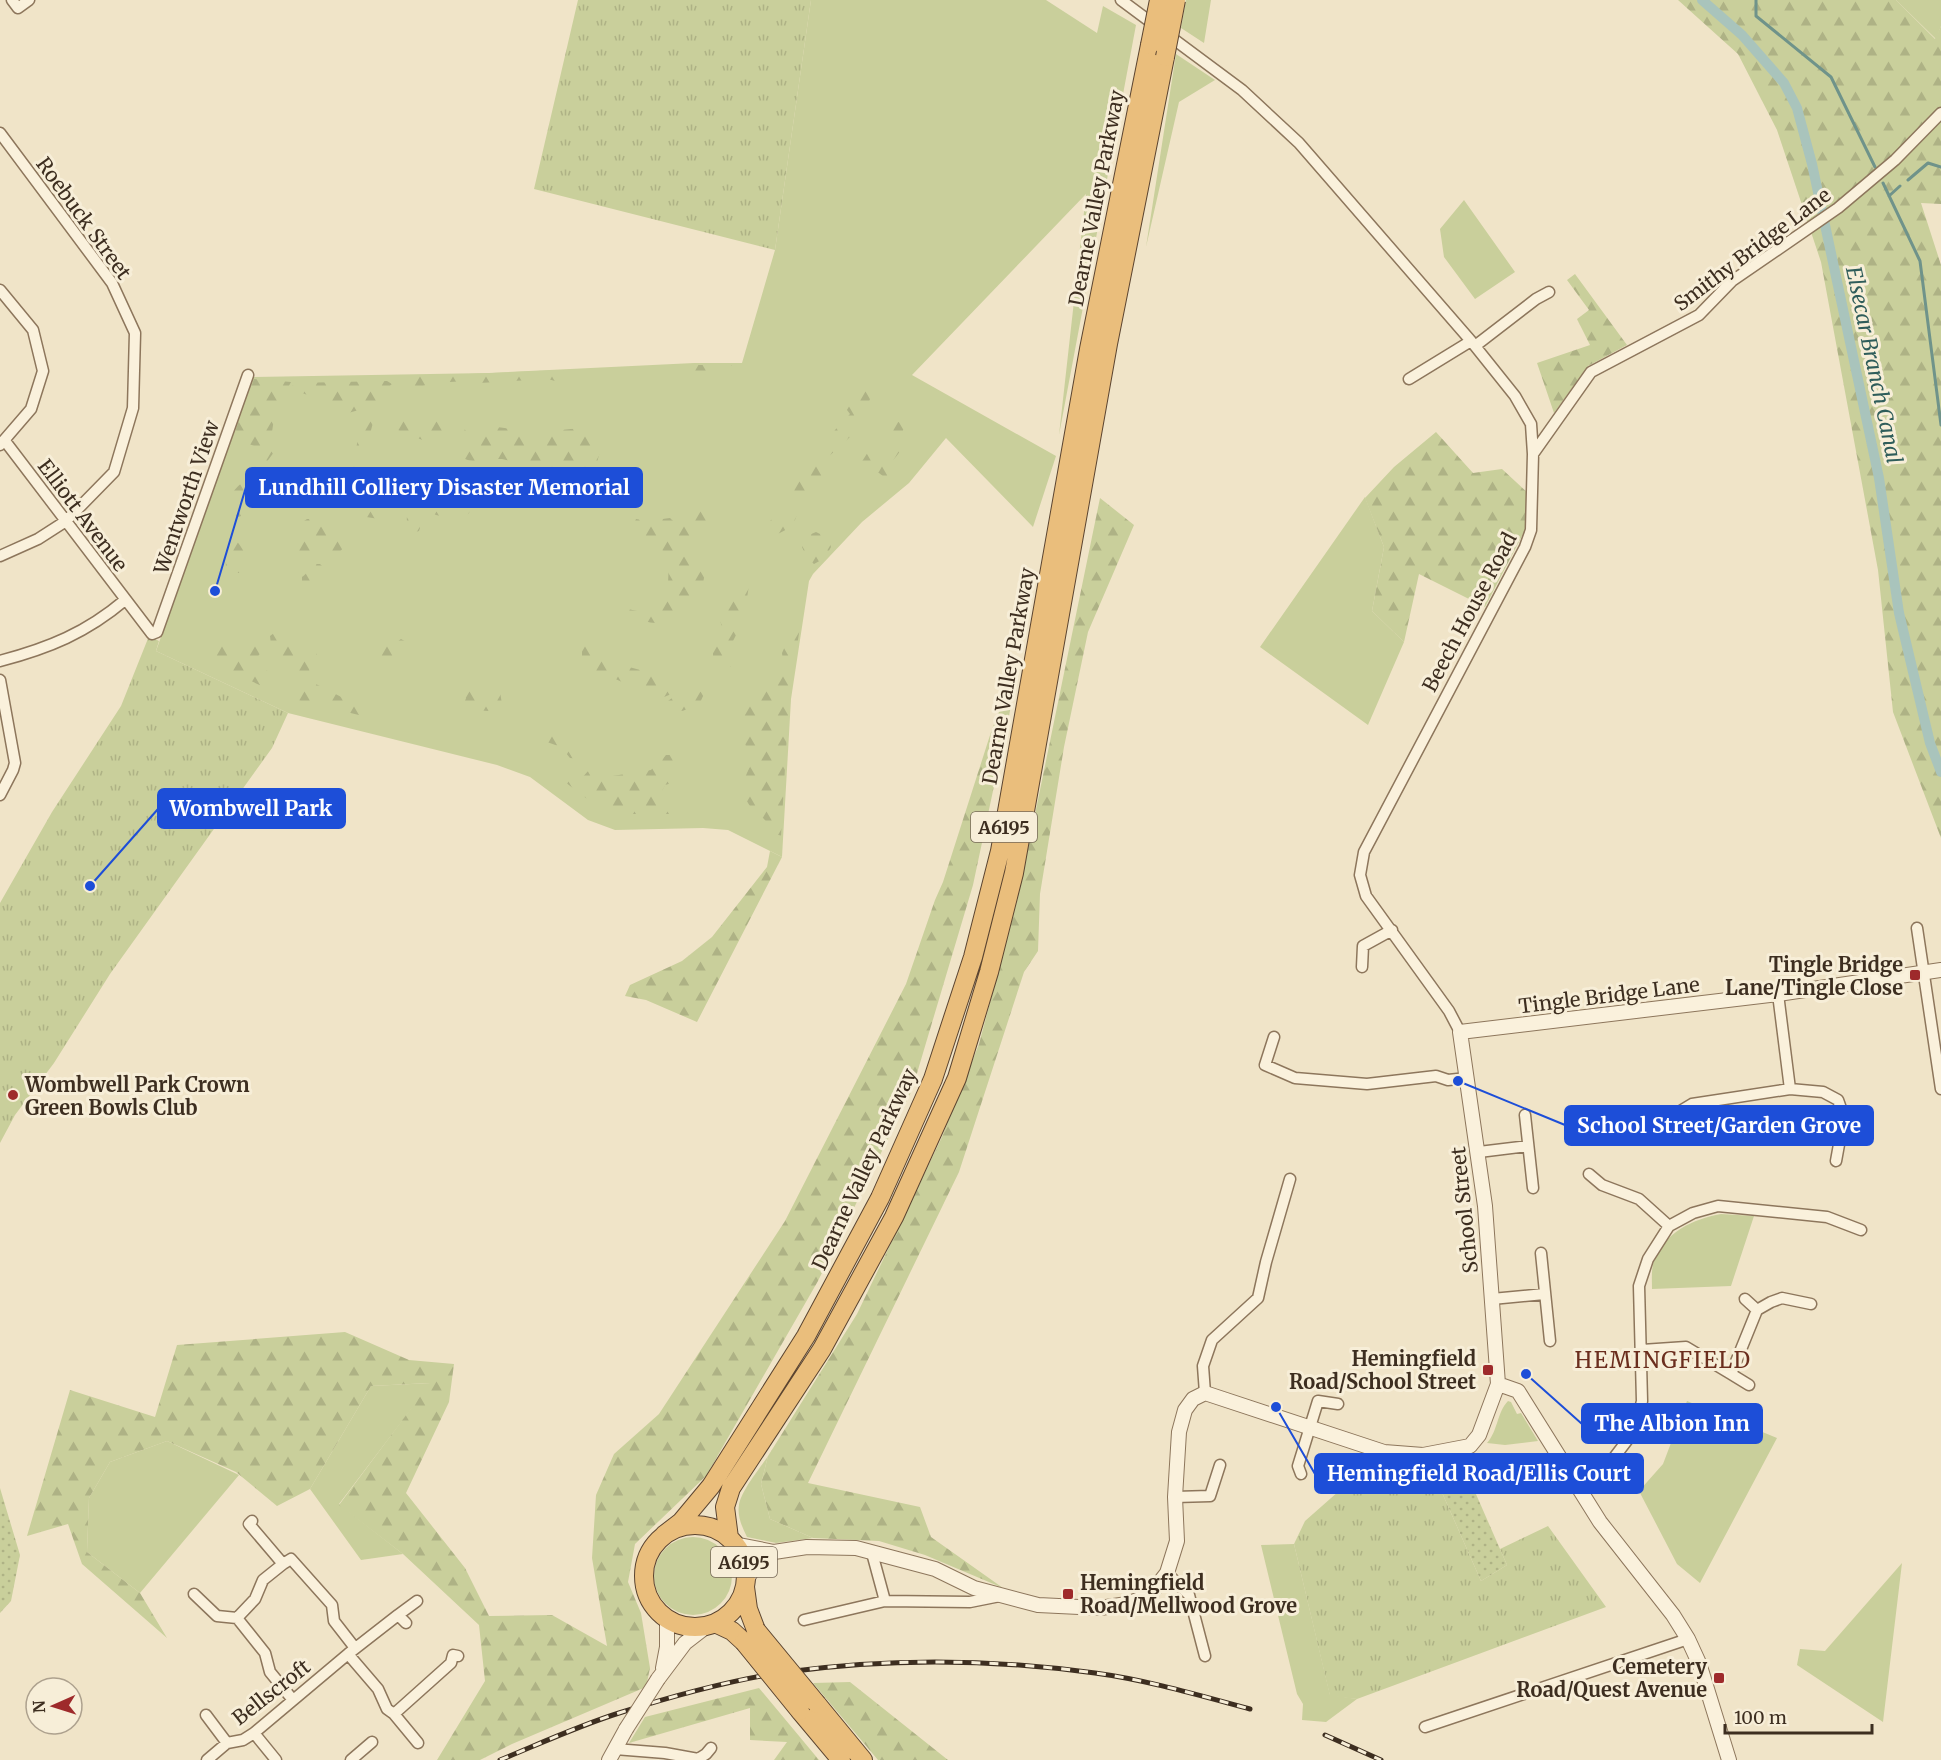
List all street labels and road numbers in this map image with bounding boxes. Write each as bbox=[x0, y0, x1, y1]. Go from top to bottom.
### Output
street label: Dearne Valley Parkway bbox=[1063, 87, 1129, 308]
street label: Roebuck Street bbox=[31, 152, 137, 284]
street label: Smithy Bridge Lane bbox=[1669, 182, 1835, 316]
street label: Wentworth View bbox=[148, 416, 224, 578]
street label: Elliott Avenue bbox=[33, 454, 133, 576]
street label: Beech House Road bbox=[1416, 528, 1522, 696]
street label: Dearne Valley Parkway bbox=[977, 565, 1039, 786]
road number: A6195 bbox=[971, 812, 1037, 842]
street label: Tingle Bridge Lane bbox=[1517, 971, 1701, 1019]
street label: Dearne Valley Parkway bbox=[806, 1064, 922, 1274]
street label: School Street bbox=[1445, 1145, 1483, 1274]
road number: A6195 bbox=[711, 1547, 777, 1577]
street label: Bellscroft bbox=[227, 1654, 315, 1730]

